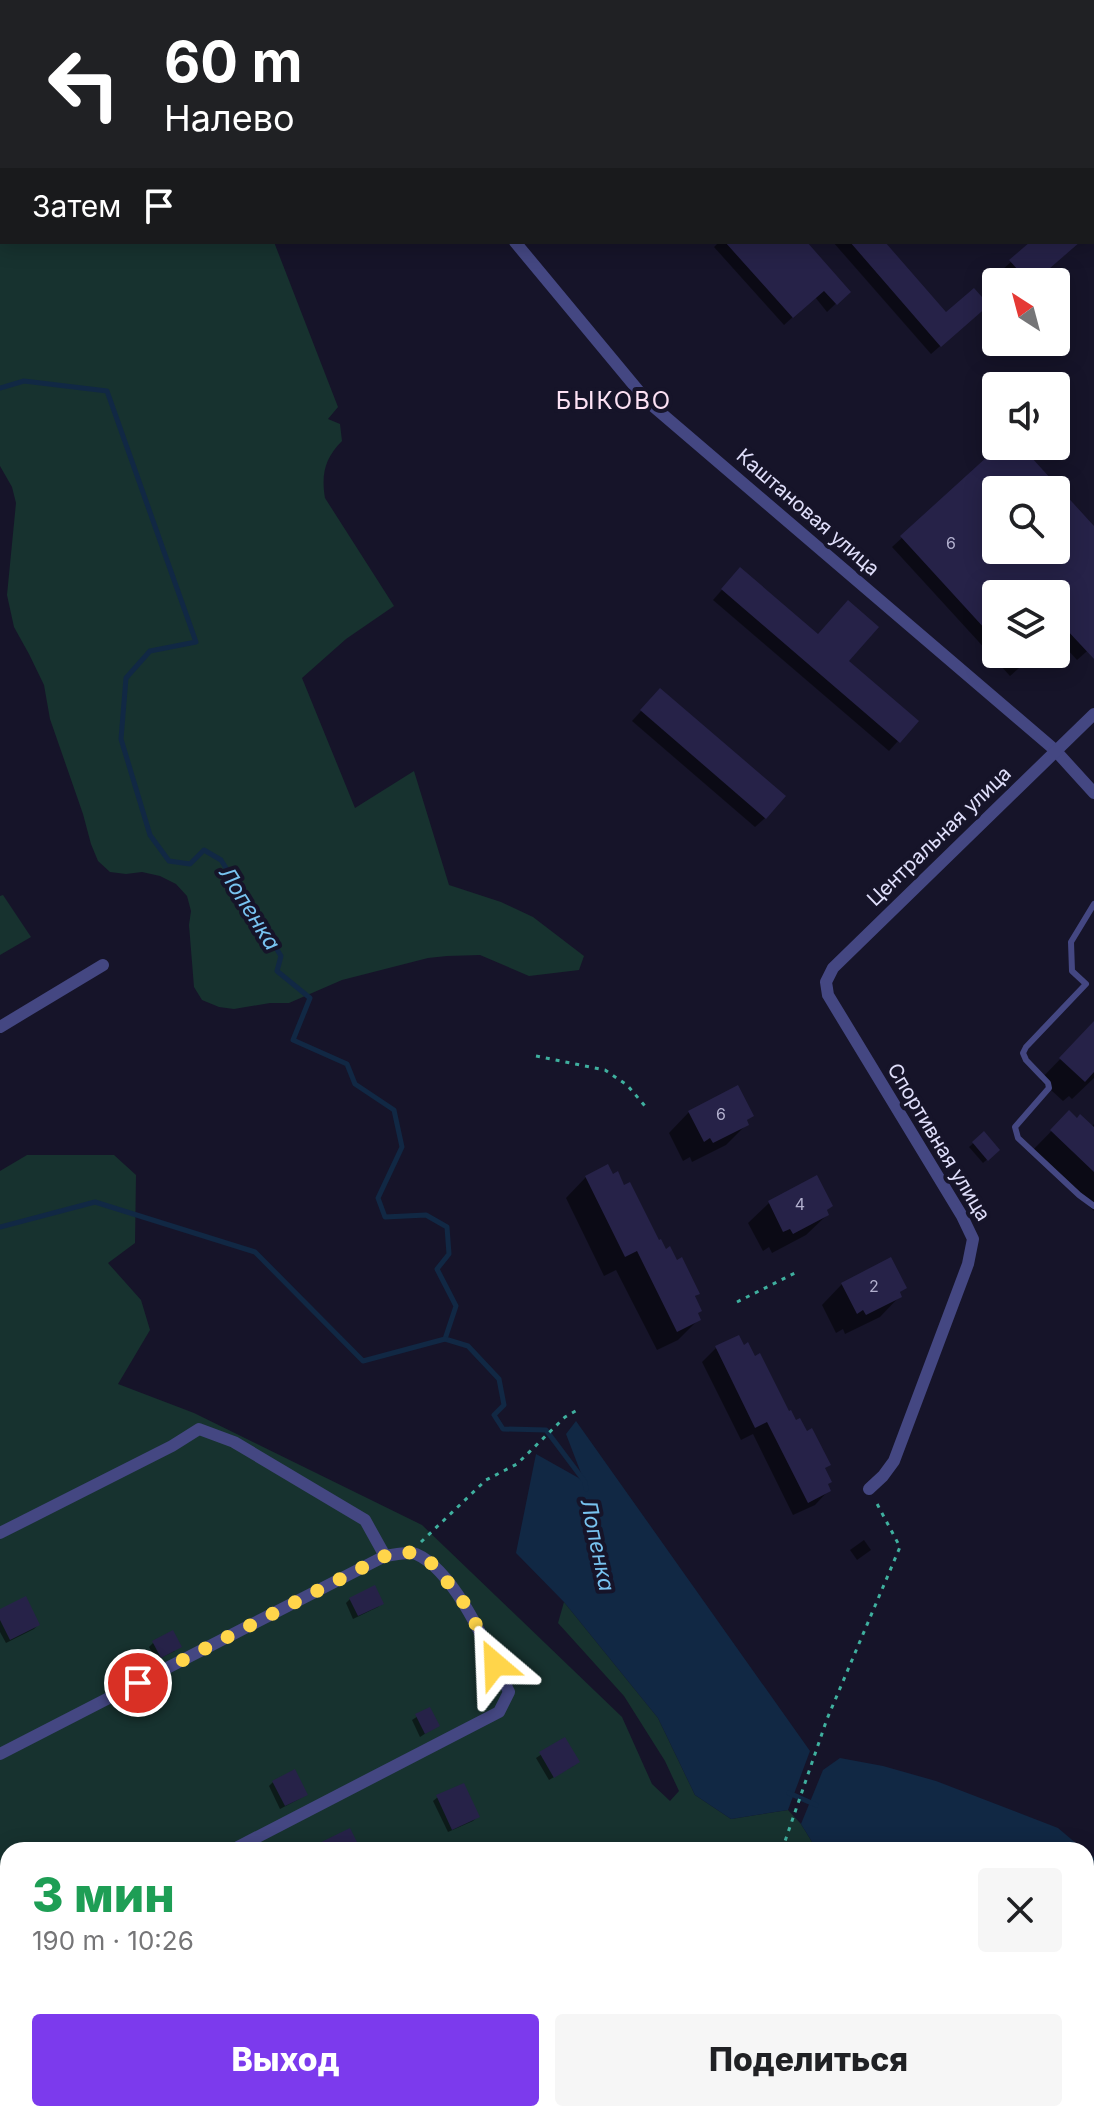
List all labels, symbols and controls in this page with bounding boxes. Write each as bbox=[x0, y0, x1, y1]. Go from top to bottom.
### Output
text: 60 m bbox=[164, 28, 303, 96]
icon: left bbox=[32, 32, 136, 136]
text: Налево bbox=[164, 96, 295, 140]
icon: arrive bbox=[137, 184, 181, 228]
text: Затем bbox=[32, 188, 121, 224]
north arrow bbox=[982, 268, 1070, 356]
map controls bbox=[982, 268, 1070, 668]
button: sound bbox=[982, 372, 1070, 460]
district label: БЫКОВО bbox=[556, 386, 672, 415]
street label: Каштановая улица bbox=[732, 443, 884, 581]
button: search bbox=[982, 476, 1070, 564]
house number: 6 bbox=[946, 533, 956, 553]
button: layers bbox=[982, 580, 1070, 668]
street label: Центральная улица bbox=[862, 761, 1016, 911]
water label: Лопенка bbox=[214, 861, 286, 955]
street label: Спортивная улица bbox=[882, 1059, 996, 1225]
house number: 6 bbox=[716, 1104, 726, 1124]
house number: 4 bbox=[795, 1194, 805, 1214]
house number: 2 bbox=[869, 1276, 879, 1296]
water label: Лопенка bbox=[576, 1496, 620, 1594]
position arrow bbox=[453, 1622, 537, 1706]
pin bbox=[104, 1649, 172, 1717]
icon: arrive bbox=[116, 1661, 160, 1705]
text: 3 мин bbox=[32, 1865, 175, 1924]
button: close bbox=[978, 1868, 1062, 1952]
text: 190 m · 10:26 bbox=[32, 1925, 194, 1956]
button: Выход bbox=[32, 2014, 539, 2106]
button: Поделиться bbox=[555, 2014, 1062, 2106]

